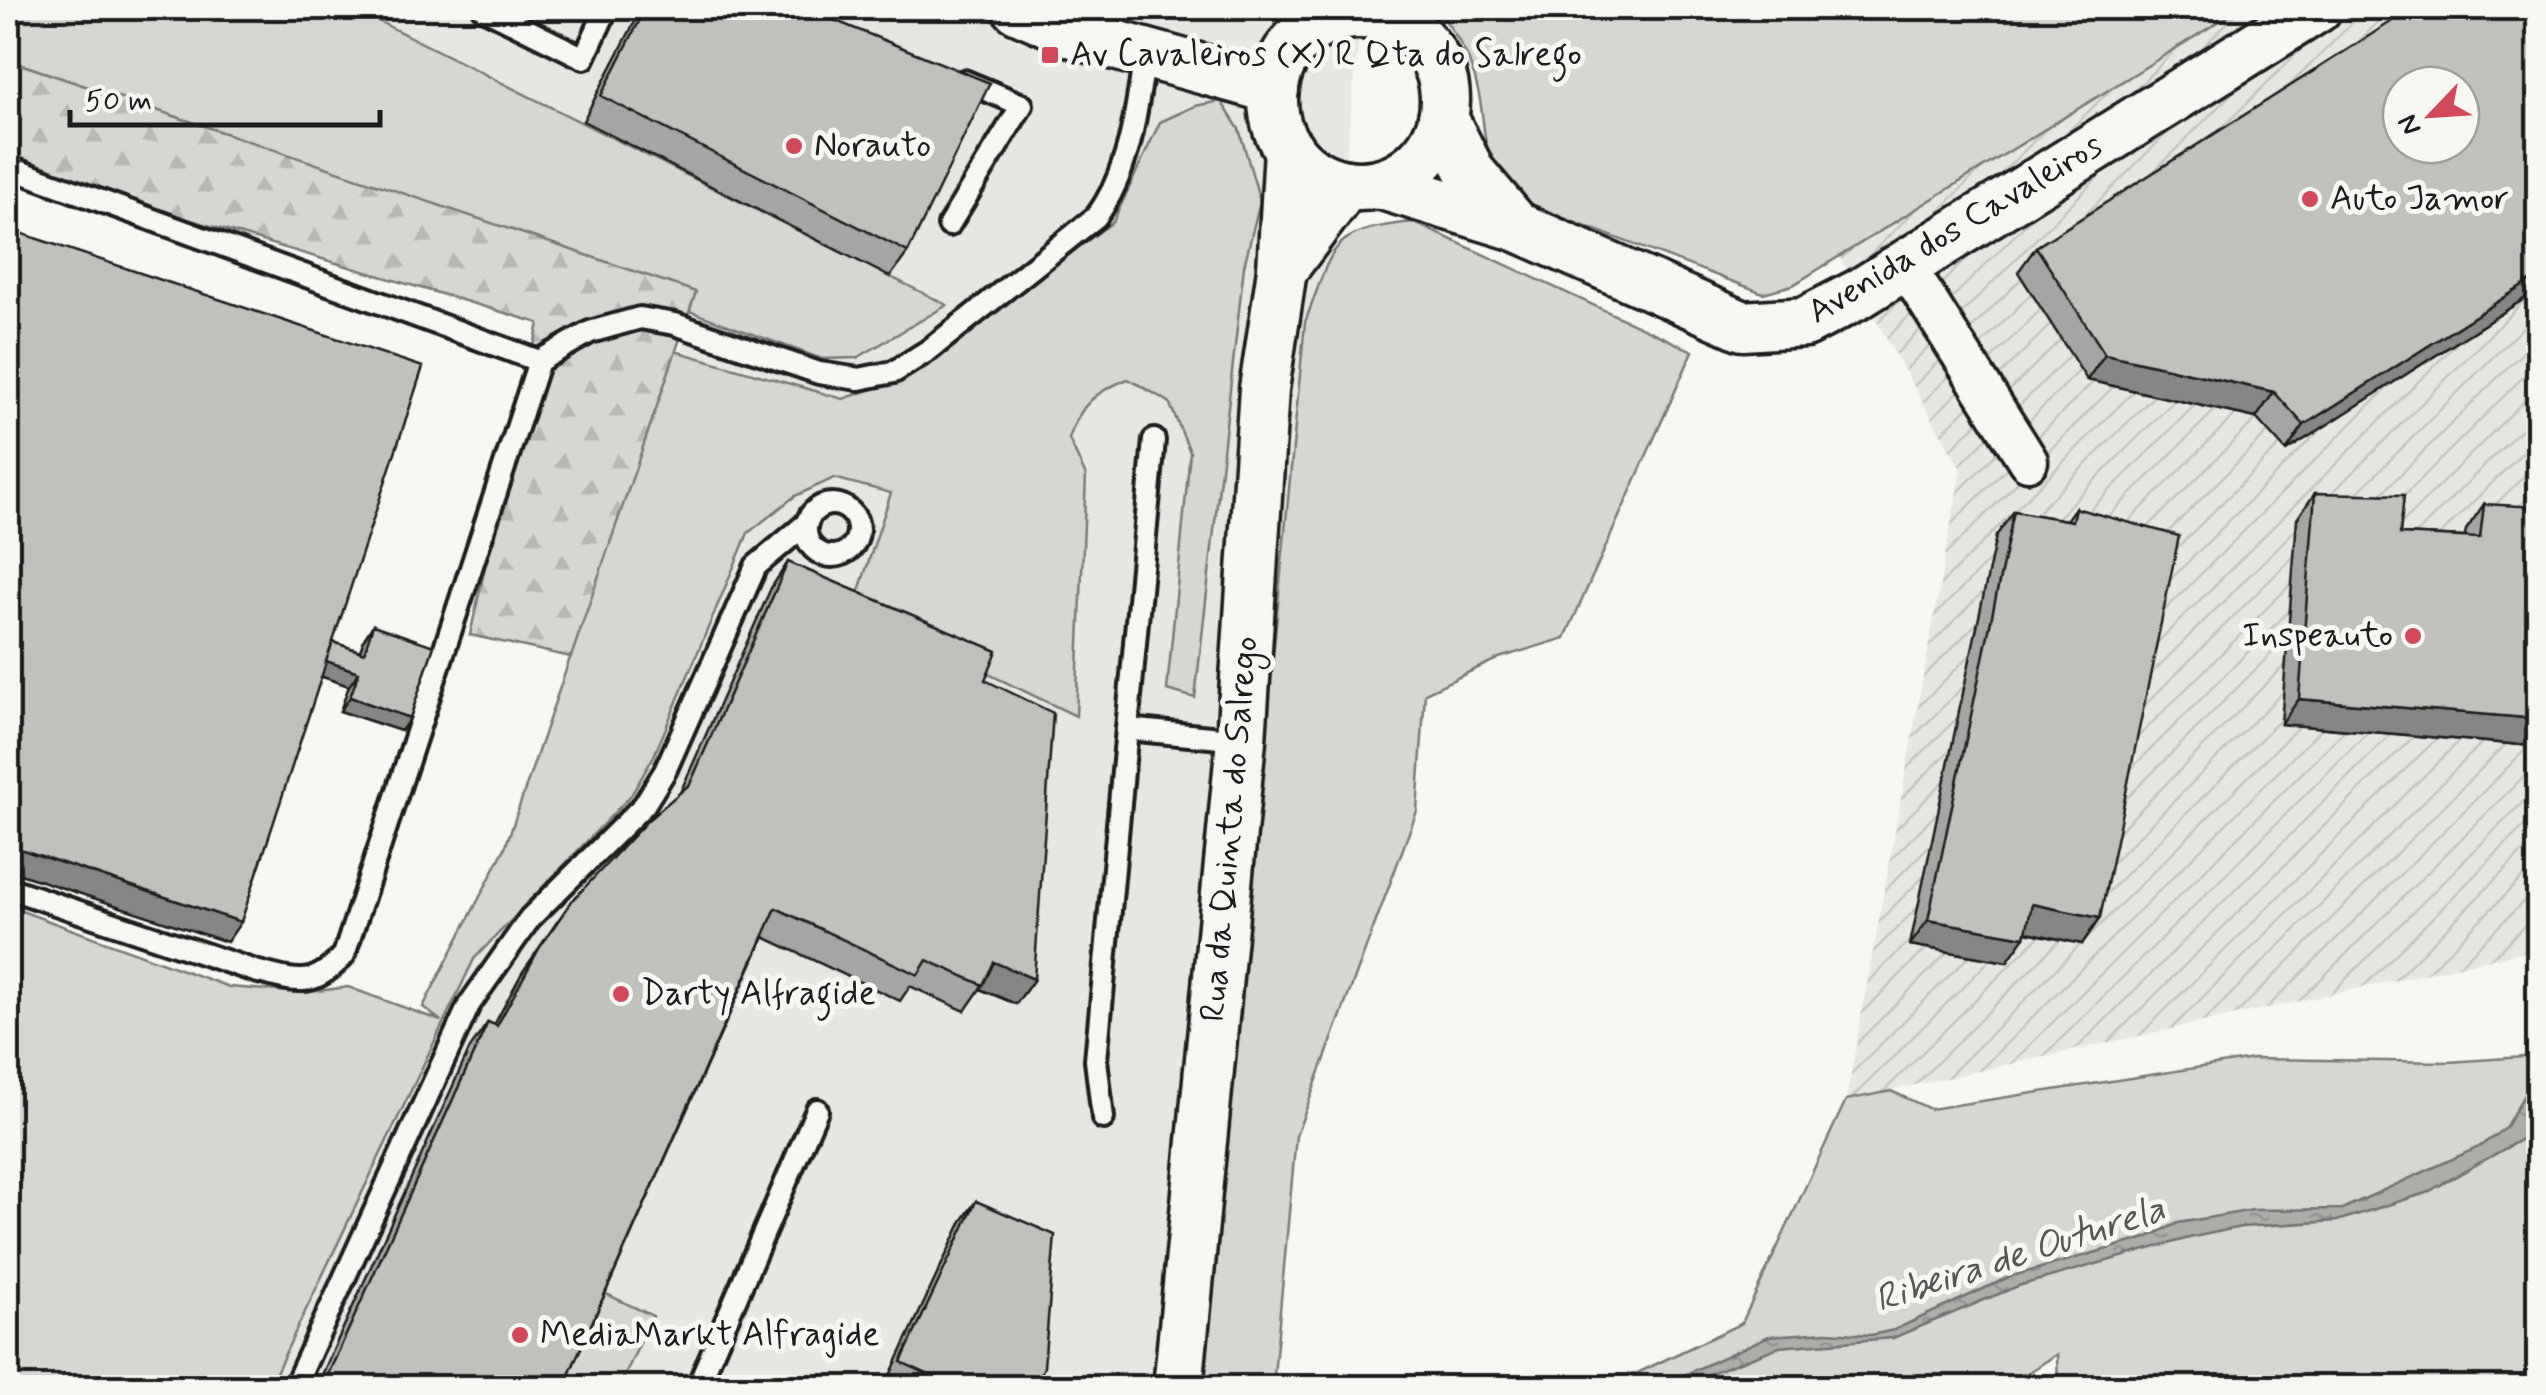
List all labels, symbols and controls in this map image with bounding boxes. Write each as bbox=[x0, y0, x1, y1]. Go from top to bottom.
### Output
place label: Av Cavaleiros (X) R Qta do Salrego bbox=[1070, 32, 1582, 82]
marker: Av Cavaleiros (X) R Qta do Salrego bbox=[1039, 44, 1061, 66]
scale bar bbox=[70, 65, 380, 127]
north arrow bbox=[2381, 65, 2481, 165]
text: 50 m bbox=[85, 82, 152, 121]
text: N bbox=[2390, 108, 2431, 141]
place label: Norauto bbox=[814, 123, 931, 169]
street label: Avenida dos Cavaleiros bbox=[1799, 123, 2111, 335]
marker: Norauto bbox=[783, 135, 805, 157]
place label: Auto Jamor bbox=[2330, 176, 2509, 222]
marker: Auto Jamor bbox=[2299, 188, 2321, 210]
place label: Inspeauto bbox=[2242, 613, 2393, 659]
marker: Inspeauto bbox=[2402, 625, 2424, 647]
street label: Rua da Quinta do Salrego bbox=[1190, 634, 1273, 1024]
place label: Darty Alfragide bbox=[641, 971, 876, 1021]
marker: Darty Alfragide bbox=[610, 983, 632, 1005]
water label: Ribeira de Outurela bbox=[1869, 1185, 2172, 1325]
place label: MediaMarkt Alfragide bbox=[540, 1312, 879, 1358]
marker: MediaMarkt Alfragide bbox=[509, 1324, 531, 1346]

